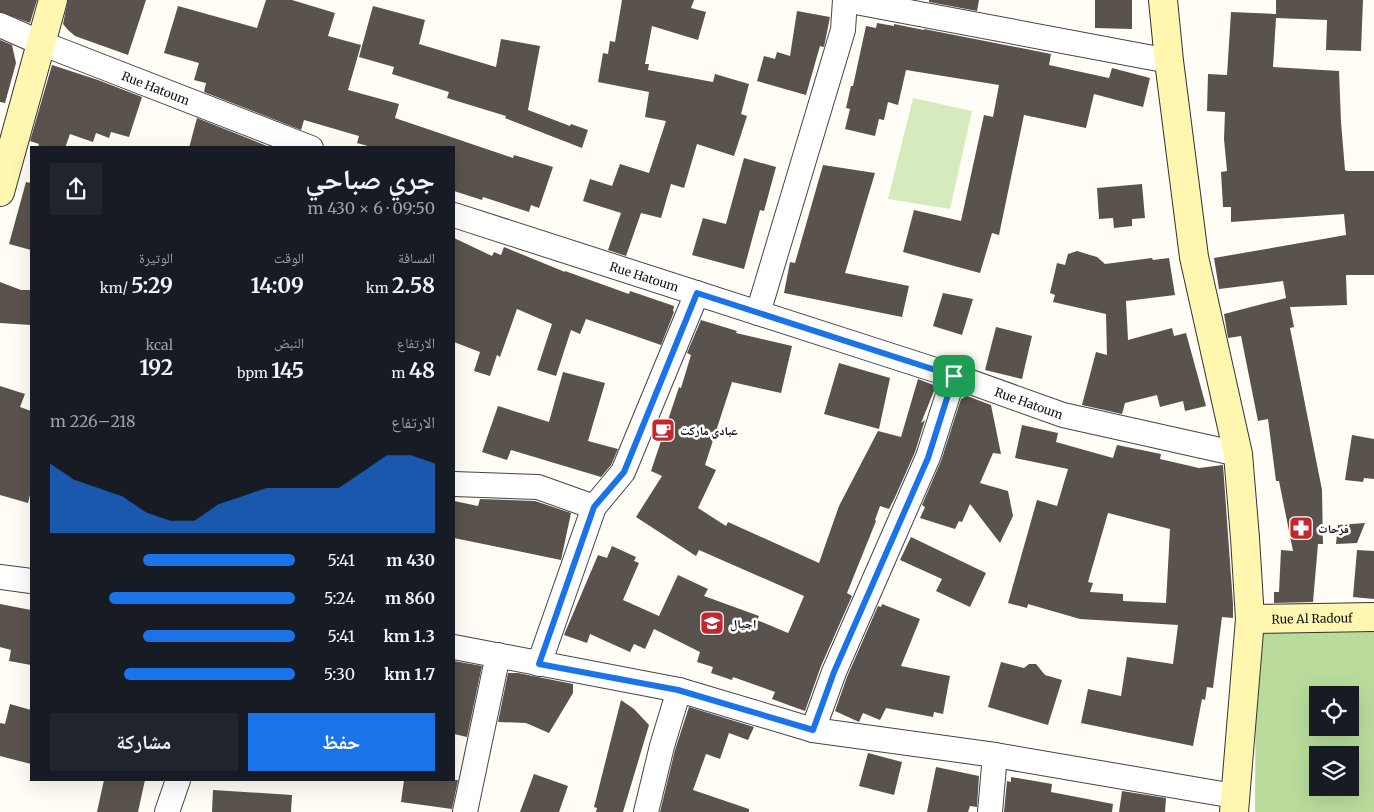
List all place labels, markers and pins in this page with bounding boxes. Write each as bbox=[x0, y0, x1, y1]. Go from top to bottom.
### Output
pin bbox=[933, 355, 975, 397]
cafe icon: عبادي ماركت bbox=[650, 417, 676, 443]
place label: عبادي ماركت bbox=[680, 423, 738, 440]
pharmacy icon: فرحات bbox=[1288, 515, 1314, 541]
place label: فرحات bbox=[1318, 521, 1349, 536]
school or university icon: اجيال bbox=[699, 610, 725, 636]
place label: اجيال bbox=[730, 616, 756, 632]

